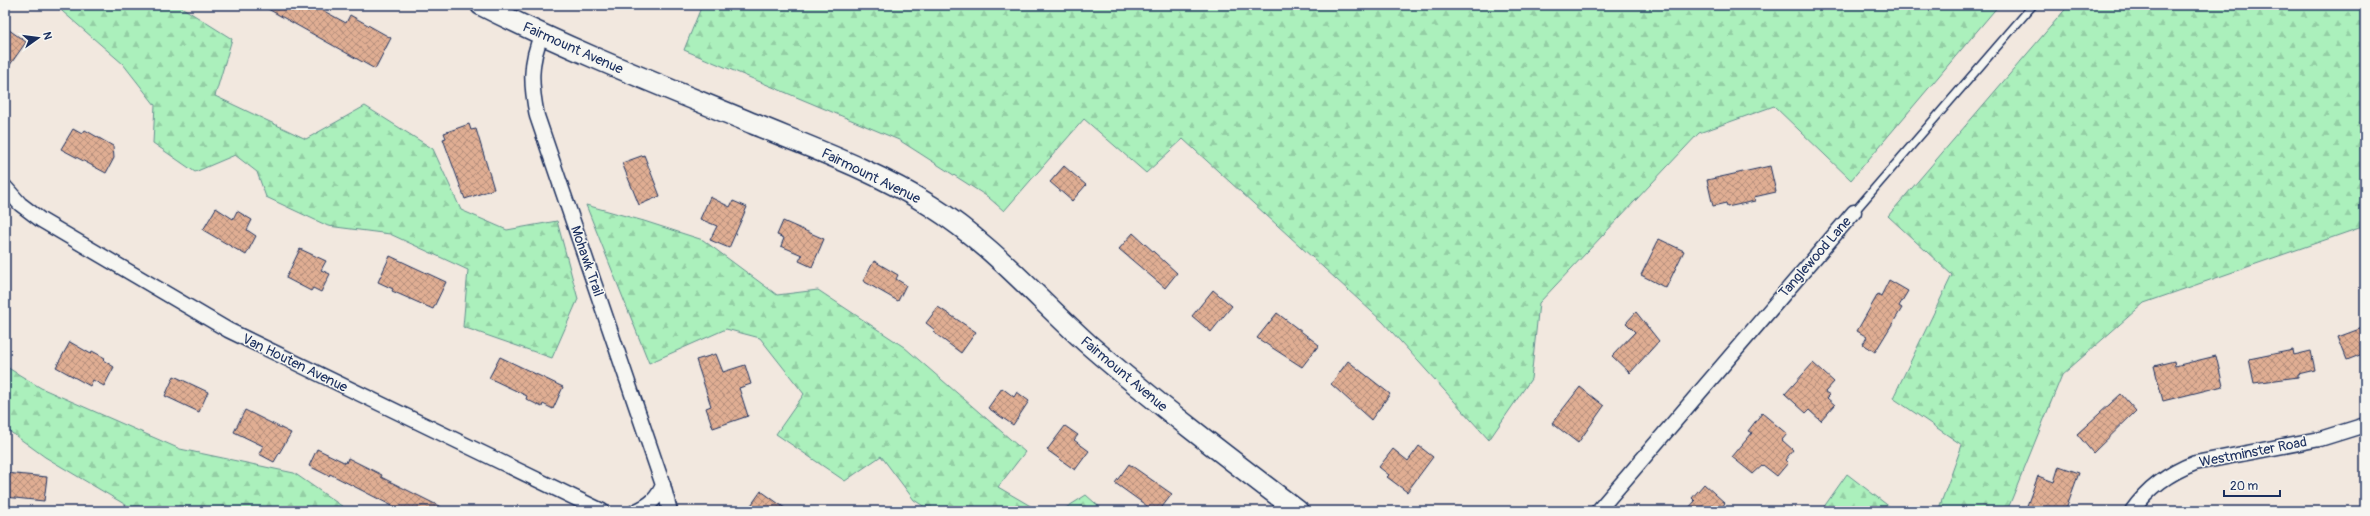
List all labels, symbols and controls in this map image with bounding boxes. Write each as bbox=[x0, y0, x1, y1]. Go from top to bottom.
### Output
north arrow bbox=[18, 18, 58, 58]
street label: Fairmount Avenue bbox=[520, 18, 626, 78]
text: N bbox=[40, 31, 55, 41]
street label: Fairmount Avenue bbox=[819, 145, 923, 207]
street label: Tanglewood Lane bbox=[1775, 213, 1855, 301]
street label: Mohawk Trail bbox=[567, 223, 607, 299]
street label: Van Houten Avenue bbox=[240, 330, 351, 396]
street label: Fairmount Avenue bbox=[1077, 333, 1171, 415]
street label: Westminster Road bbox=[2198, 433, 2308, 471]
scale bar bbox=[2224, 472, 2280, 498]
text: 20 m bbox=[2230, 479, 2259, 494]

